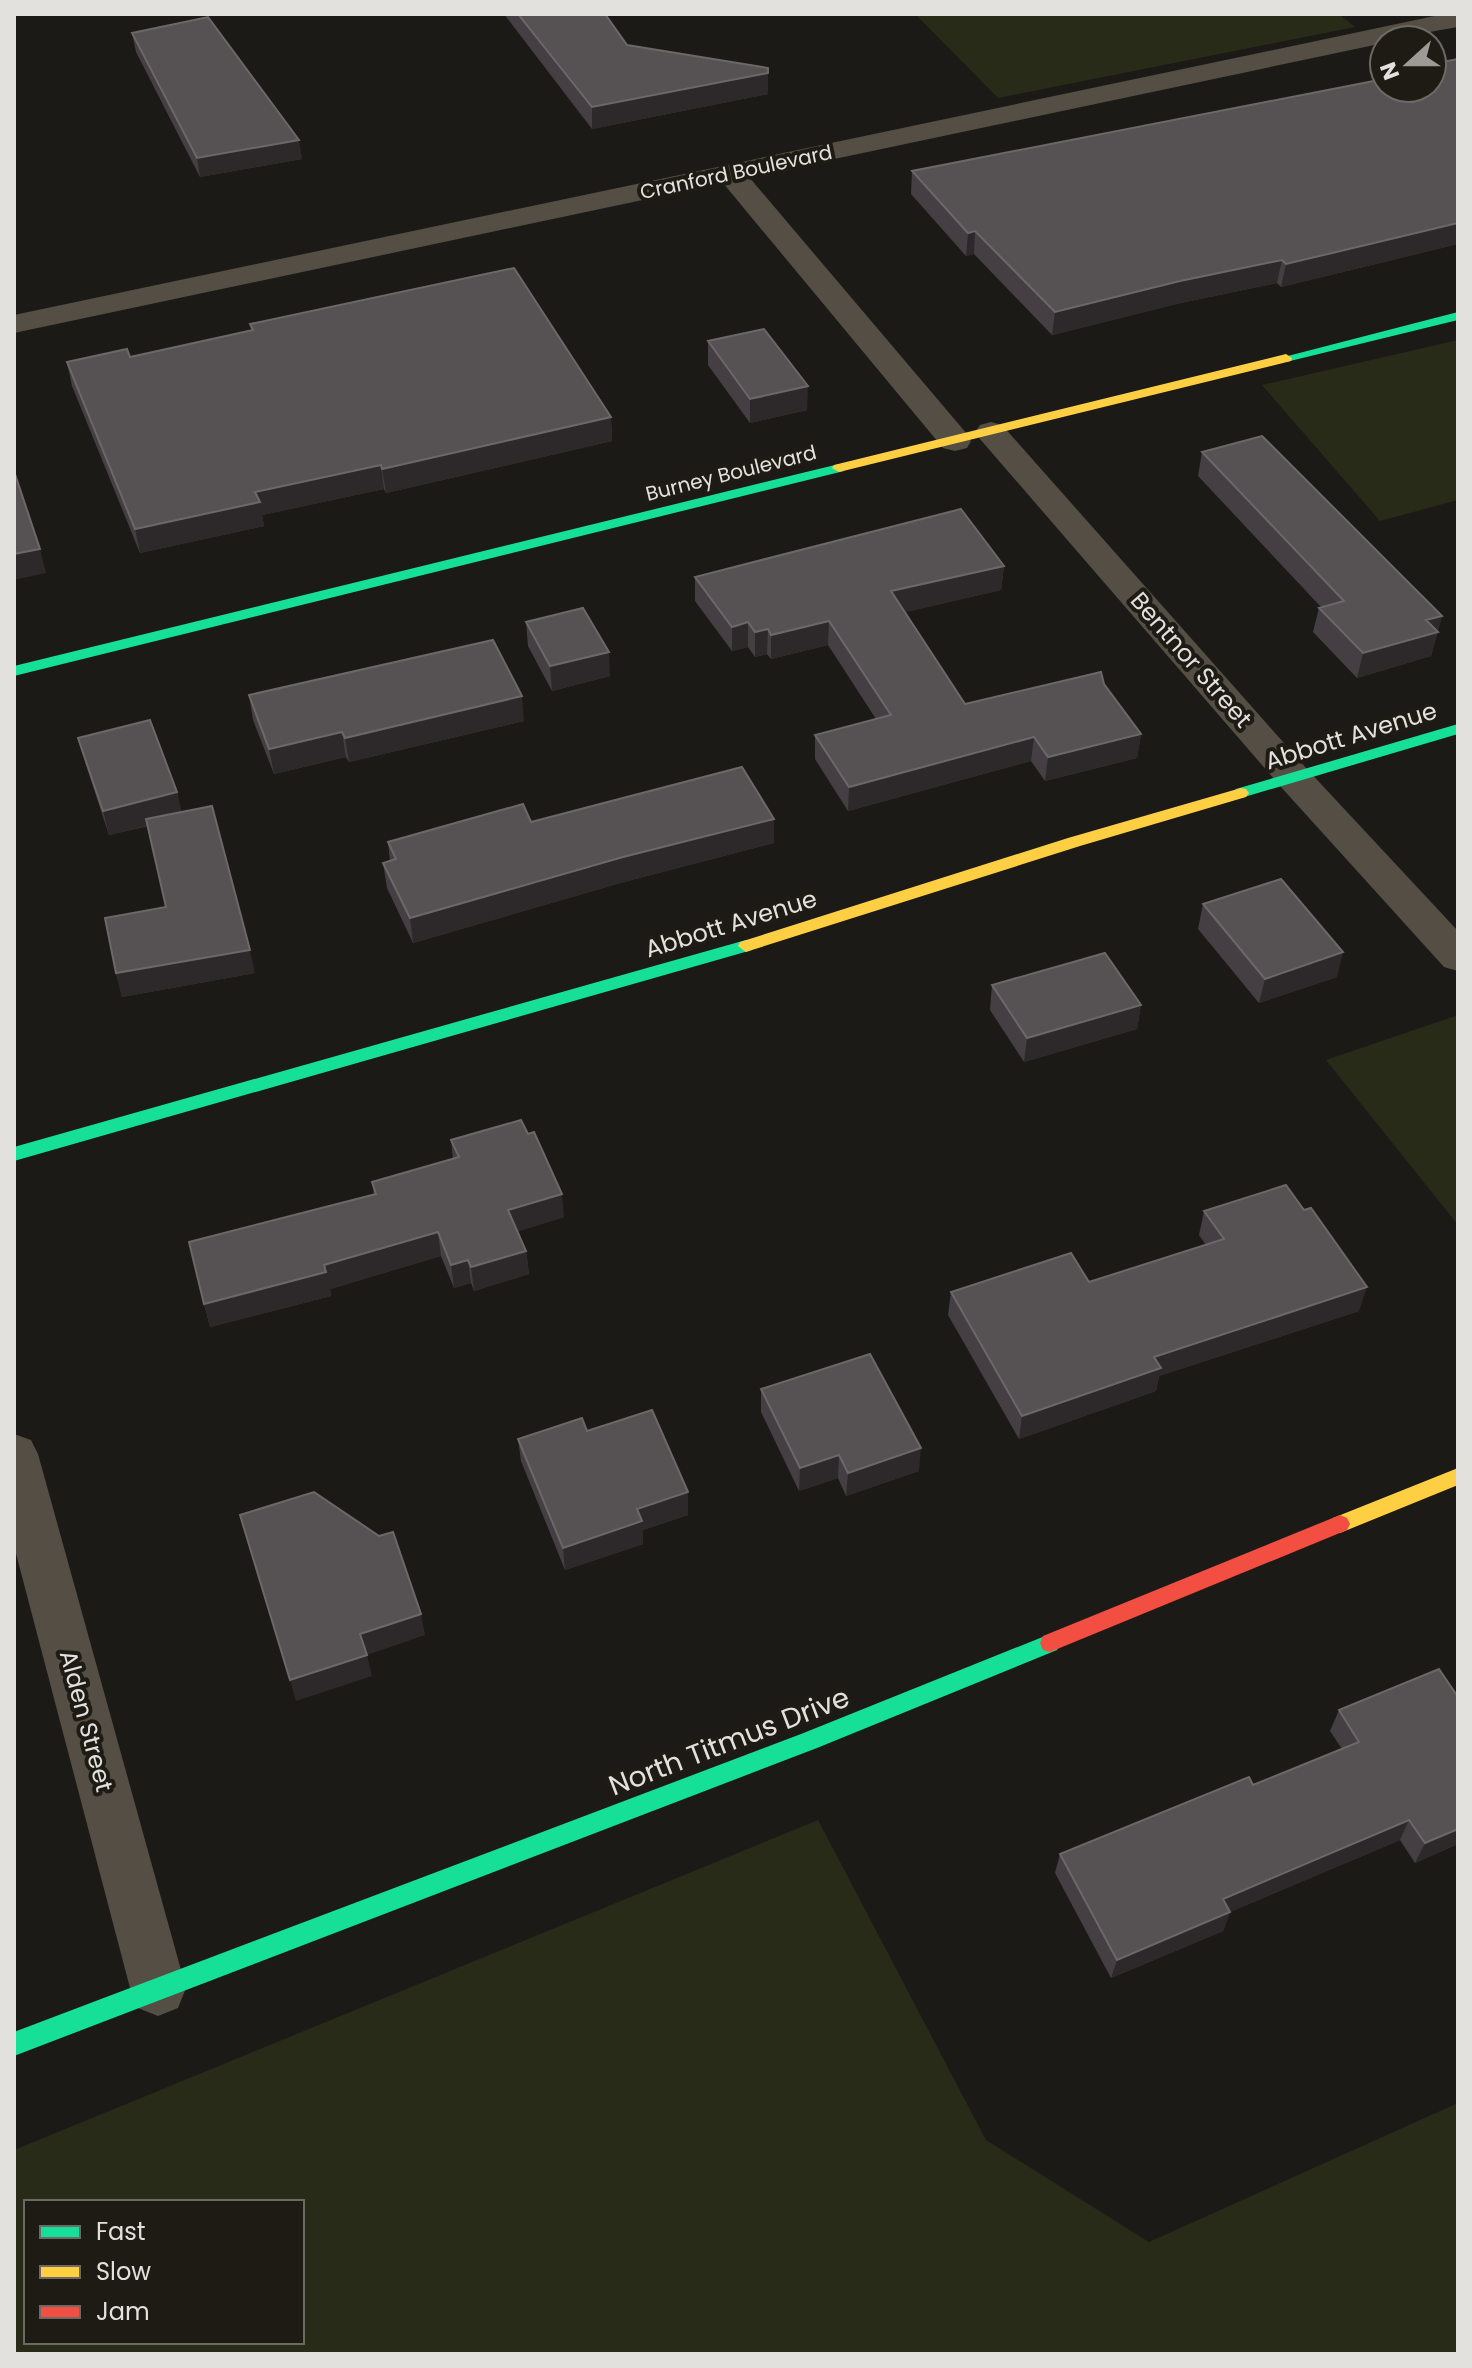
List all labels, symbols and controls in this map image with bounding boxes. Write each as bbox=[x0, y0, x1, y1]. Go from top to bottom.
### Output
north arrow bbox=[1368, 24, 1448, 104]
text: N bbox=[1372, 58, 1407, 84]
street label: Cranford Boulevard bbox=[637, 138, 835, 206]
street label: Burney Boulevard bbox=[643, 438, 819, 508]
street label: Bentnor Street bbox=[1123, 585, 1260, 735]
street label: Abbott Avenue bbox=[1261, 694, 1441, 777]
street label: Abbott Avenue bbox=[641, 882, 821, 965]
street label: Alden Street bbox=[52, 1646, 121, 1795]
street label: North Titmus Drive bbox=[603, 1678, 855, 1805]
legend bbox=[24, 2200, 304, 2344]
text: Fast bbox=[96, 2215, 146, 2248]
text: Slow bbox=[96, 2255, 151, 2288]
text: Jam bbox=[96, 2295, 150, 2328]

